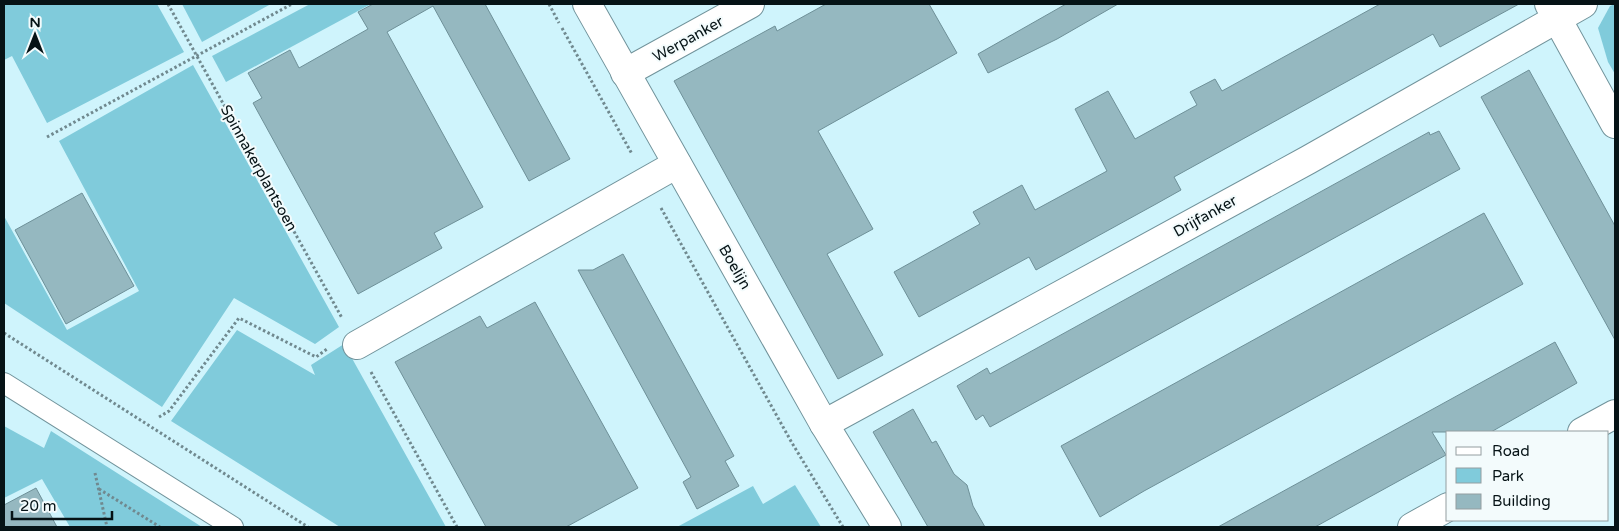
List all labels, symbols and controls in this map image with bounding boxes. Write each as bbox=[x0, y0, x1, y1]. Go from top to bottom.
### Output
north arrow bbox=[10, 10, 60, 60]
street label: Werpanker bbox=[650, 12, 727, 66]
text: N bbox=[29, 14, 41, 31]
street label: Spinnakerplantsoen bbox=[217, 102, 301, 234]
street label: Drijfanker bbox=[1170, 191, 1240, 241]
street label: Boelijn bbox=[715, 242, 755, 292]
legend bbox=[1446, 431, 1609, 521]
text: Road bbox=[1492, 442, 1530, 460]
text: Park bbox=[1492, 467, 1524, 485]
scale bar bbox=[12, 488, 112, 520]
text: Building bbox=[1492, 492, 1551, 510]
text: 20 m bbox=[20, 497, 57, 515]

